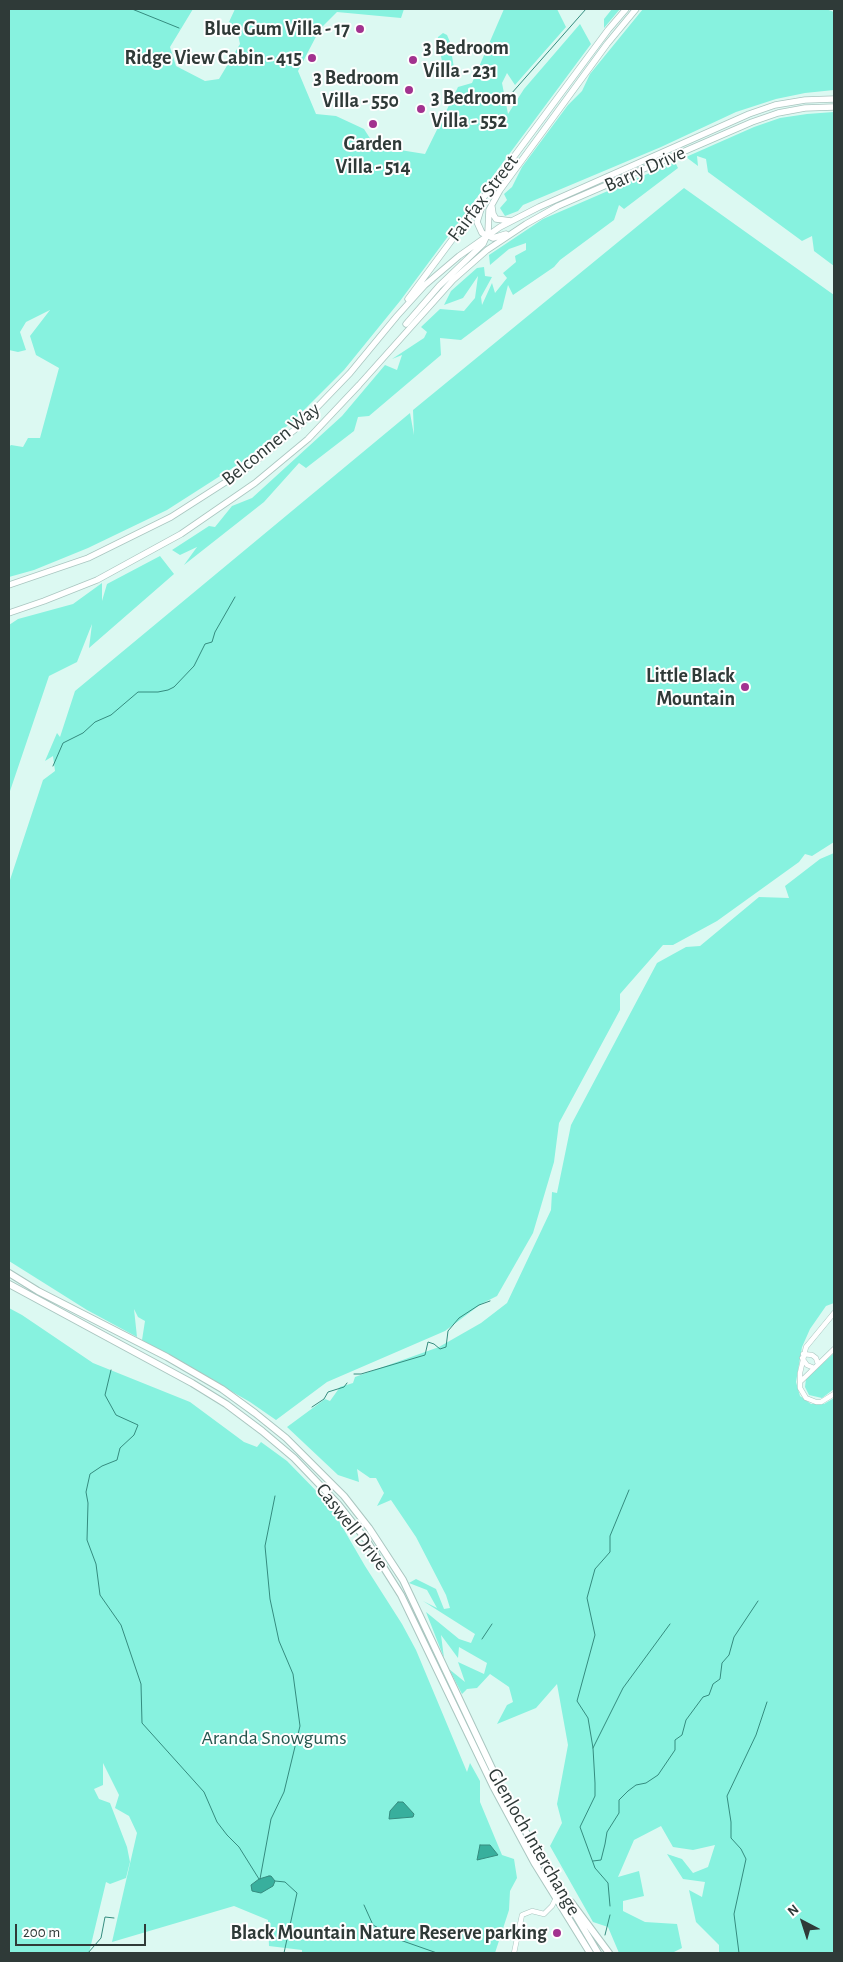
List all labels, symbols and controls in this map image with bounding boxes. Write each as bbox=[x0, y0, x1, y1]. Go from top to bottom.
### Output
place label: Blue Gum Villa - 17 bbox=[204, 17, 350, 41]
marker: Blue Gum Villa - 17 bbox=[354, 23, 366, 35]
place label: 3 Bedroom Villa - 231 bbox=[423, 36, 509, 83]
place label: Ridge View Cabin - 415 bbox=[124, 46, 302, 70]
marker: Ridge View Cabin - 415 bbox=[306, 52, 318, 64]
marker: 3 Bedroom Villa - 231 bbox=[407, 54, 419, 66]
place label: 3 Bedroom Villa - 550 bbox=[313, 66, 399, 113]
marker: 3 Bedroom Villa - 550 bbox=[403, 84, 415, 96]
place label: 3 Bedroom Villa - 552 bbox=[431, 86, 517, 133]
marker: 3 Bedroom Villa - 552 bbox=[415, 103, 427, 115]
marker: Garden Villa - 514 bbox=[367, 118, 379, 130]
place label: Garden Villa - 514 bbox=[335, 132, 411, 179]
street label: Barry Drive bbox=[601, 140, 689, 198]
street label: Fairfax Street bbox=[442, 150, 524, 246]
street label: Belconnen Way bbox=[217, 397, 325, 491]
place label: Little Black Mountain bbox=[646, 664, 735, 711]
marker: Little Black Mountain bbox=[739, 681, 751, 693]
street label: Caswell Drive bbox=[310, 1479, 394, 1575]
park label: Aranda Snowgums bbox=[201, 1726, 347, 1750]
street label: Glenloch Interchange bbox=[482, 1764, 586, 1920]
north arrow bbox=[778, 1897, 828, 1947]
text: N bbox=[785, 1902, 802, 1919]
scale bar bbox=[18, 1914, 149, 1946]
place label: Black Mountain Nature Reserve parking bbox=[230, 1921, 547, 1945]
text: 200 m bbox=[23, 1925, 60, 1940]
marker: Black Mountain Nature Reserve parking bbox=[551, 1927, 563, 1939]

